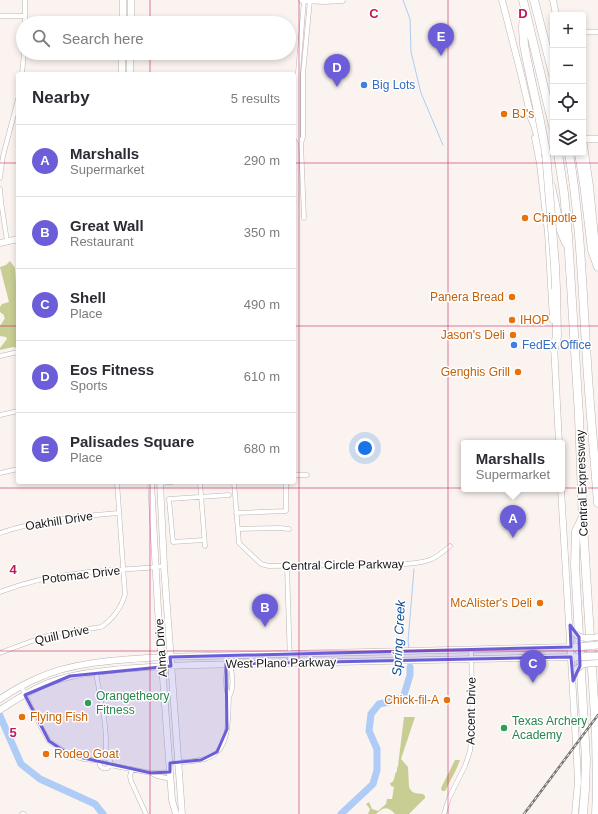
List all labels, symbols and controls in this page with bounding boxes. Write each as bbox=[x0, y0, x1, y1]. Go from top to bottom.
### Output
text: C bbox=[369, 6, 379, 21]
text: D bbox=[518, 6, 528, 21]
map controls bbox=[550, 12, 586, 156]
button: + bbox=[550, 12, 586, 48]
search box bbox=[16, 16, 296, 60]
pin: E bbox=[428, 23, 454, 56]
icon: search bbox=[30, 27, 52, 49]
text: Search here bbox=[62, 30, 144, 47]
button: − bbox=[550, 48, 586, 84]
pin: D bbox=[324, 54, 350, 87]
place label: Big Lots bbox=[372, 78, 415, 92]
marker: Big Lots bbox=[359, 80, 369, 90]
button: locate bbox=[550, 84, 586, 120]
text: Nearby bbox=[32, 88, 90, 107]
text: 5 results bbox=[231, 91, 280, 106]
place label: BJ's bbox=[512, 107, 534, 121]
marker: BJ's bbox=[499, 109, 509, 119]
button: layers bbox=[550, 120, 586, 156]
text: Marshalls bbox=[70, 145, 139, 162]
text: A bbox=[40, 153, 50, 168]
text: 290 m bbox=[244, 153, 280, 168]
text: Supermarket bbox=[70, 162, 144, 177]
place label: Chipotle bbox=[533, 211, 577, 225]
marker: Chipotle bbox=[520, 213, 530, 223]
text: Great Wall bbox=[70, 217, 144, 234]
text: B bbox=[40, 225, 50, 240]
text: 350 m bbox=[244, 225, 280, 240]
text: Restaurant bbox=[70, 234, 134, 249]
text: Shell bbox=[70, 289, 106, 306]
place label: Panera Bread bbox=[430, 290, 504, 304]
marker: Panera Bread bbox=[507, 292, 517, 302]
text: C bbox=[40, 297, 50, 312]
text: 490 m bbox=[244, 297, 280, 312]
text: Place bbox=[70, 306, 103, 321]
place label: IHOP bbox=[520, 313, 549, 327]
marker: IHOP bbox=[507, 315, 517, 325]
place label: Jason's Deli bbox=[441, 328, 505, 342]
marker: Jason's Deli bbox=[508, 330, 518, 340]
place label: FedEx Office bbox=[522, 338, 591, 352]
marker: FedEx Office bbox=[509, 340, 519, 350]
text: Eos Fitness bbox=[70, 361, 154, 378]
place label: Genghis Grill bbox=[441, 365, 510, 379]
marker: Genghis Grill bbox=[513, 367, 523, 377]
text: D bbox=[40, 369, 50, 384]
text: 610 m bbox=[244, 369, 280, 384]
text: Sports bbox=[70, 378, 108, 393]
street label: Central Expressway bbox=[573, 429, 591, 537]
text: Palisades Square bbox=[70, 433, 194, 450]
your location bbox=[355, 438, 375, 458]
popup bbox=[461, 440, 565, 492]
text: E bbox=[41, 441, 49, 456]
text: 680 m bbox=[244, 441, 280, 456]
text: Place bbox=[70, 450, 103, 465]
text: Marshalls bbox=[476, 450, 545, 467]
text: Supermarket bbox=[476, 467, 550, 482]
pin: A bbox=[500, 505, 526, 538]
street label: Oakhill Drive bbox=[24, 509, 94, 533]
street label: Central Circle Parkway bbox=[282, 557, 404, 573]
text: 4 bbox=[9, 562, 17, 577]
street label: Potomac Drive bbox=[41, 563, 121, 587]
pin: B bbox=[252, 594, 278, 627]
place label: McAlister's Deli bbox=[450, 596, 532, 610]
water label: Spring Creek bbox=[389, 598, 408, 676]
marker: McAlister's Deli bbox=[535, 598, 545, 608]
street label: Alma Drive bbox=[152, 618, 170, 678]
street label: Quill Drive bbox=[33, 622, 91, 648]
pin: C bbox=[520, 650, 546, 683]
street label: West Plano Parkway bbox=[226, 655, 336, 671]
street label: Accent Drive bbox=[463, 677, 479, 745]
place label: Orangetheory Fitness bbox=[96, 689, 169, 717]
place label: Chick-fil-A bbox=[384, 693, 439, 707]
marker: Chick-fil-A bbox=[442, 695, 452, 705]
marker: Orangetheory Fitness bbox=[83, 698, 93, 708]
place label: Flying Fish bbox=[30, 710, 88, 724]
marker: Flying Fish bbox=[17, 712, 27, 722]
place label: Texas Archery Academy bbox=[512, 714, 587, 742]
marker: Texas Archery Academy bbox=[499, 723, 509, 733]
text: 5 bbox=[9, 725, 17, 740]
place label: Rodeo Goat bbox=[54, 747, 119, 761]
marker: Rodeo Goat bbox=[41, 749, 51, 759]

